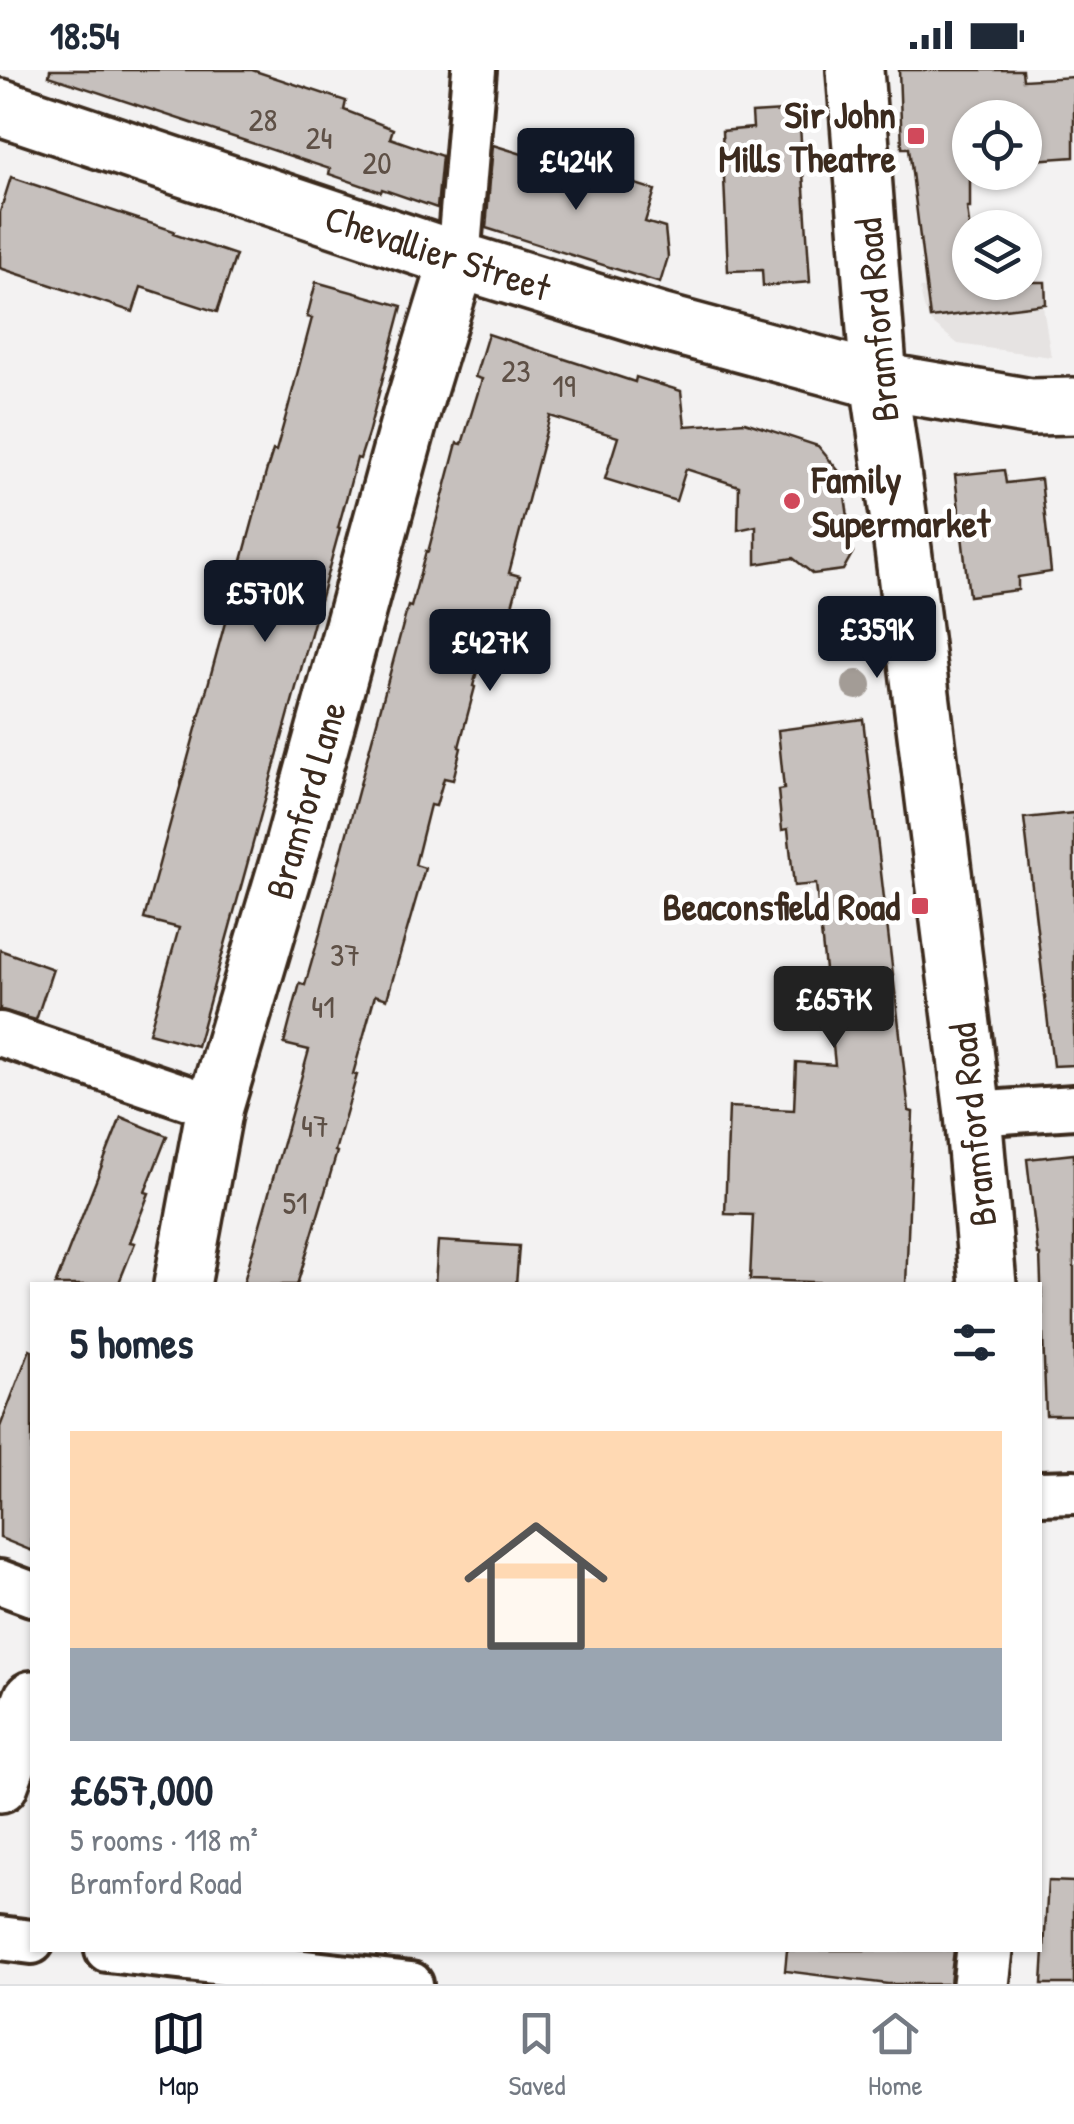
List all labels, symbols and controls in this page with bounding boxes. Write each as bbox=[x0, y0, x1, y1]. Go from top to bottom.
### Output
text: 18:54 bbox=[50, 9, 119, 61]
place label: Sir John Mills Theatre bbox=[719, 88, 896, 184]
house number: 28 bbox=[249, 98, 277, 141]
map controls bbox=[952, 100, 1042, 300]
button: locate bbox=[952, 100, 1042, 190]
house number: 24 bbox=[306, 116, 332, 159]
marker: Sir John Mills Theatre bbox=[905, 125, 927, 147]
pin: £424K bbox=[506, 128, 646, 213]
text: £424K bbox=[539, 139, 613, 182]
house number: 20 bbox=[362, 141, 392, 184]
street label: Chevallier Street bbox=[319, 191, 558, 313]
button: layers bbox=[952, 210, 1042, 300]
street label: Bramford Road bbox=[841, 216, 911, 424]
house number: 23 bbox=[501, 349, 531, 392]
house number: 19 bbox=[552, 364, 576, 407]
place label: Family Supermarket bbox=[811, 453, 992, 550]
marker: Family Supermarket bbox=[781, 490, 803, 512]
pin: £570K bbox=[195, 560, 335, 645]
text: £570K bbox=[226, 571, 304, 614]
pin: £359K bbox=[807, 596, 947, 681]
text: £359K bbox=[840, 607, 914, 650]
pin: £427K bbox=[420, 609, 560, 694]
text: £427K bbox=[451, 620, 529, 663]
street label: Bramford Lane bbox=[252, 695, 358, 905]
place label: Beaconsfield Road bbox=[663, 880, 900, 932]
marker: Beaconsfield Road bbox=[909, 895, 931, 917]
house number: 37 bbox=[330, 933, 360, 976]
pin: £657K bbox=[764, 966, 904, 1051]
text: £657K bbox=[796, 977, 872, 1020]
house number: 41 bbox=[311, 985, 335, 1028]
street label: Bramford Road bbox=[935, 1021, 1009, 1229]
house number: 47 bbox=[301, 1104, 329, 1147]
house number: 51 bbox=[282, 1181, 308, 1224]
text: 5 homes bbox=[70, 1314, 193, 1371]
icon: filters bbox=[947, 1315, 1002, 1370]
icon: home bbox=[446, 1496, 626, 1676]
text: £657,000 bbox=[70, 1761, 213, 1818]
text: 5 rooms · 118 m² bbox=[70, 1818, 258, 1861]
text: Bramford Road bbox=[70, 1861, 242, 1904]
tab: Map bbox=[151, 2006, 206, 2104]
tab: Saved bbox=[508, 2006, 566, 2104]
tab: Home bbox=[868, 2006, 923, 2104]

